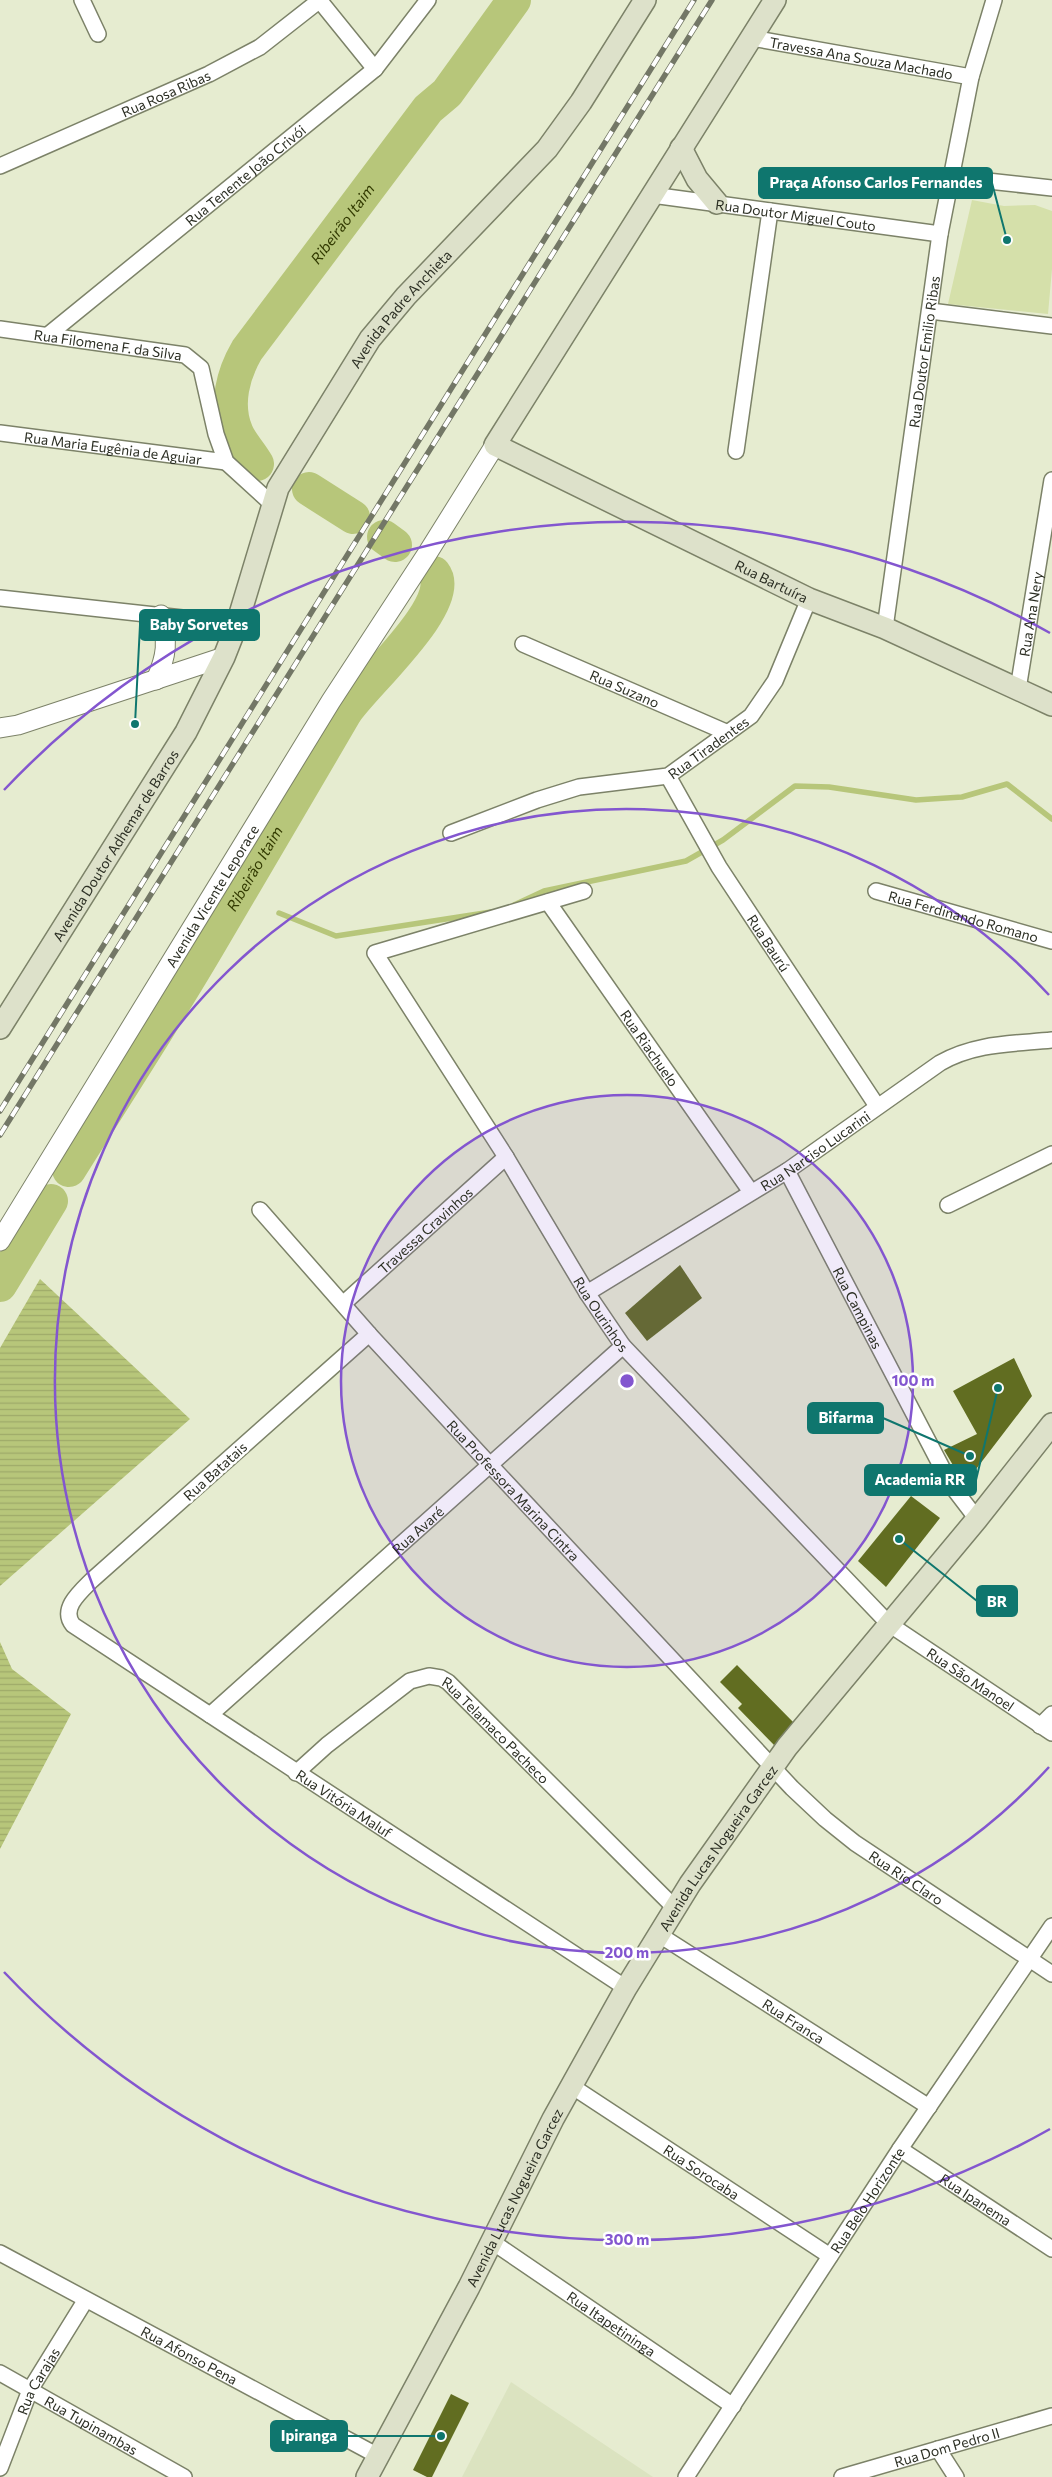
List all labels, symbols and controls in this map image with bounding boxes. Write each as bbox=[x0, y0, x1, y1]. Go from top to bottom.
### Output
street label: Travessa Ana Souza Machado bbox=[768, 33, 954, 82]
street label: Rua Rosa Ribas bbox=[118, 66, 213, 120]
street label: Rua Tenente João Crivói bbox=[181, 121, 309, 229]
callout: Praça Afonso Carlos Fernandes bbox=[759, 168, 992, 198]
text: Praça Afonso Carlos Fernandes bbox=[769, 173, 983, 191]
water label: Ribeirão Itaim bbox=[306, 180, 378, 267]
street label: Rua Doutor Miguel Couto bbox=[714, 195, 877, 234]
street label: Avenida Padre Anchieta bbox=[346, 246, 455, 371]
street label: Rua Doutor Emilio Ribas bbox=[905, 275, 943, 429]
street label: Rua Filomena F. da Silva bbox=[33, 325, 183, 363]
street label: Rua Maria Eugênia de Aguiar bbox=[23, 428, 203, 467]
street label: Rua Bartuíra bbox=[732, 556, 811, 606]
street label: Rua Ana Nery bbox=[1015, 570, 1045, 658]
callout: Baby Sorvetes bbox=[140, 610, 259, 640]
text: Baby Sorvetes bbox=[150, 615, 248, 633]
street label: Rua Suzano bbox=[588, 666, 662, 711]
street label: Rua Tiradentes bbox=[664, 712, 752, 782]
street label: Avenida Doutor Adhemar de Barros bbox=[48, 746, 181, 944]
street label: Avenida Vicente Leporace bbox=[162, 821, 262, 970]
water label: Ribeirão Itaim bbox=[222, 823, 286, 914]
street label: Rua Ferdinando Romano bbox=[887, 886, 1040, 945]
street label: Rua Baurú bbox=[744, 911, 794, 974]
street label: Rua Riachuelo bbox=[617, 1006, 683, 1089]
street label: Rua Narciso Lucarini bbox=[757, 1107, 873, 1194]
street label: Travessa Cravinhos bbox=[374, 1183, 476, 1277]
street label: Rua Campinas bbox=[830, 1264, 887, 1351]
street label: Rua Ourinhos bbox=[571, 1273, 632, 1355]
text: 100 m bbox=[892, 1371, 934, 1389]
centre of rings bbox=[618, 1372, 636, 1390]
callout: Bifarma bbox=[808, 1403, 883, 1433]
text: Bifarma bbox=[818, 1408, 874, 1426]
street label: Rua Professora Marina Cintra bbox=[444, 1416, 583, 1564]
street label: Rua Batatais bbox=[180, 1438, 250, 1504]
callout: Academia RR bbox=[865, 1465, 976, 1495]
text: Academia RR bbox=[874, 1470, 966, 1488]
street label: Rua Avaré bbox=[388, 1502, 447, 1557]
callout: BR bbox=[977, 1586, 1017, 1616]
text: BR bbox=[987, 1592, 1008, 1610]
street label: Rua São Manoel bbox=[924, 1643, 1018, 1714]
street label: Rua Telamaco Pacheco bbox=[440, 1672, 553, 1787]
street label: Avenida Lucas Nogueira Garcez bbox=[655, 1761, 780, 1934]
street label: Rua Vitória Maluf bbox=[293, 1765, 396, 1841]
street label: Rua Rio Claro bbox=[866, 1846, 947, 1908]
text: 200 m bbox=[605, 1943, 649, 1961]
street label: Rua Franca bbox=[760, 1995, 828, 2047]
street label: Avenida Lucas Nogueira Garcez bbox=[462, 2105, 566, 2289]
street label: Rua Sorocaba bbox=[661, 2141, 743, 2203]
street label: Rua Belo Horizonte bbox=[826, 2144, 908, 2256]
street label: Rua Ipanema bbox=[937, 2169, 1015, 2229]
text: 300 m bbox=[605, 2230, 649, 2248]
street label: Rua Itapetininga bbox=[564, 2287, 659, 2359]
street label: Rua Afonso Pena bbox=[138, 2322, 241, 2387]
street label: Rua Carajas bbox=[13, 2344, 63, 2417]
street label: Rua Tupinambas bbox=[42, 2392, 141, 2458]
callout: Ipiranga bbox=[271, 2421, 347, 2451]
street label: Rua Dom Pedro II bbox=[892, 2423, 1001, 2470]
text: Ipiranga bbox=[281, 2426, 337, 2444]

